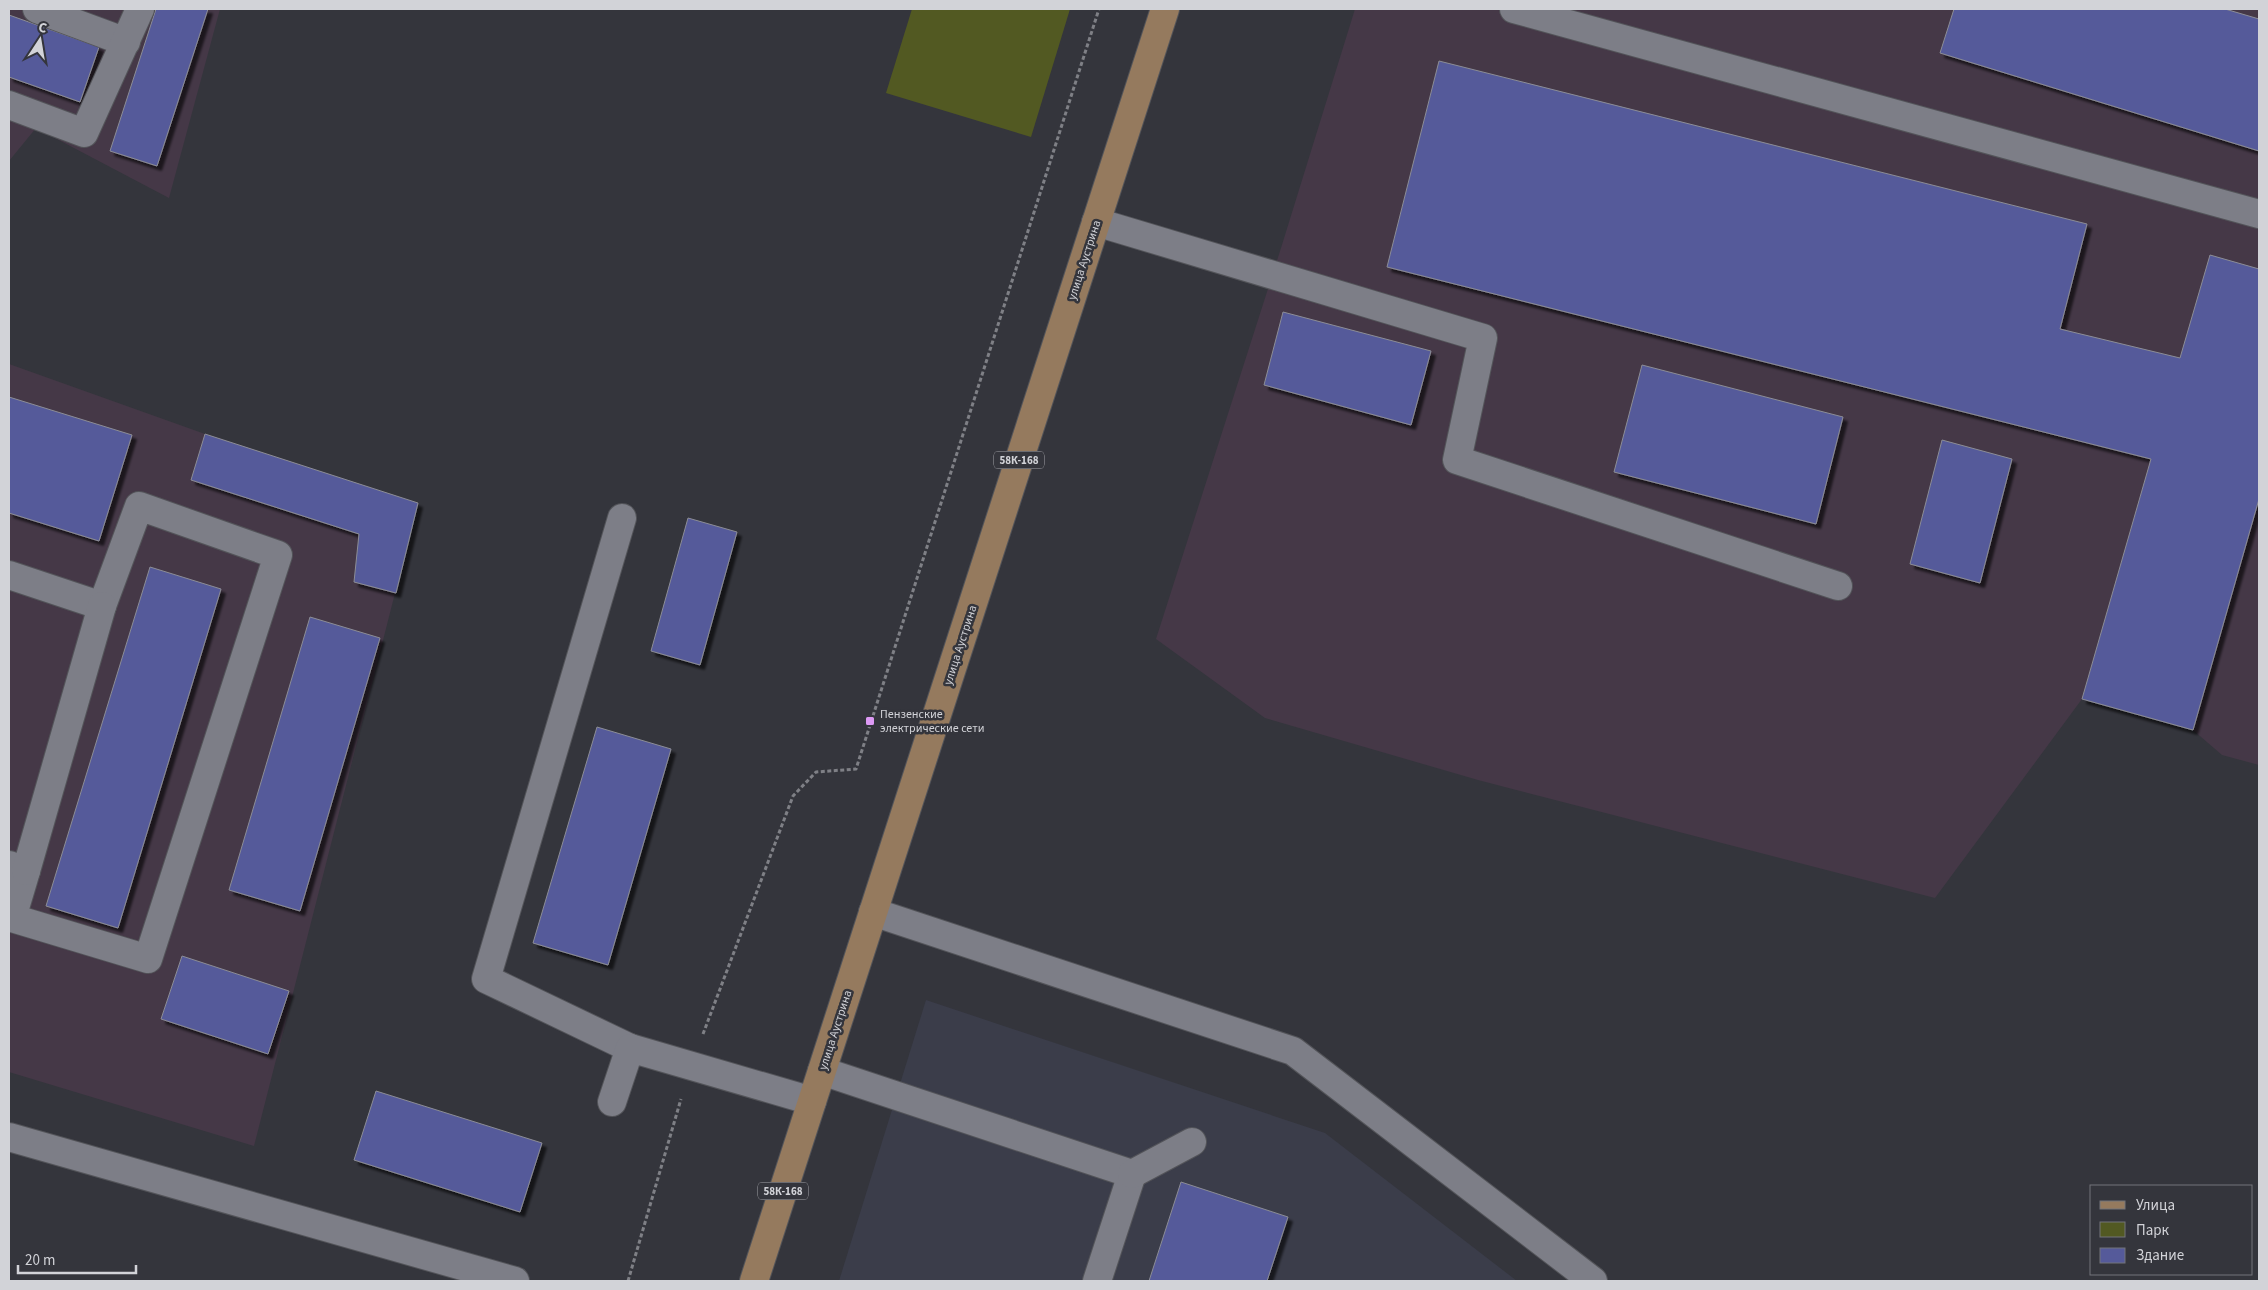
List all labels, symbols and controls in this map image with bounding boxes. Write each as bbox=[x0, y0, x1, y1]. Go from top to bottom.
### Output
north arrow bbox=[15, 15, 65, 65]
text: С bbox=[36, 18, 49, 39]
street label: улица Аустрина bbox=[1064, 218, 1105, 302]
road number: 58К-168 bbox=[994, 452, 1044, 468]
street label: улица Аустрина bbox=[940, 603, 981, 687]
place label: Пензенские электрические сети bbox=[880, 706, 984, 737]
marker: Пензенские электрические сети bbox=[864, 715, 876, 727]
street label: улица Аустрина bbox=[815, 988, 856, 1072]
road number: 58К-168 bbox=[758, 1182, 808, 1200]
legend bbox=[2090, 1185, 2253, 1275]
text: Улица bbox=[2136, 1195, 2175, 1216]
text: Парк bbox=[2136, 1220, 2170, 1241]
scale bar bbox=[18, 1242, 135, 1274]
text: Здание bbox=[2136, 1245, 2184, 1266]
text: 20 m bbox=[25, 1250, 55, 1271]

